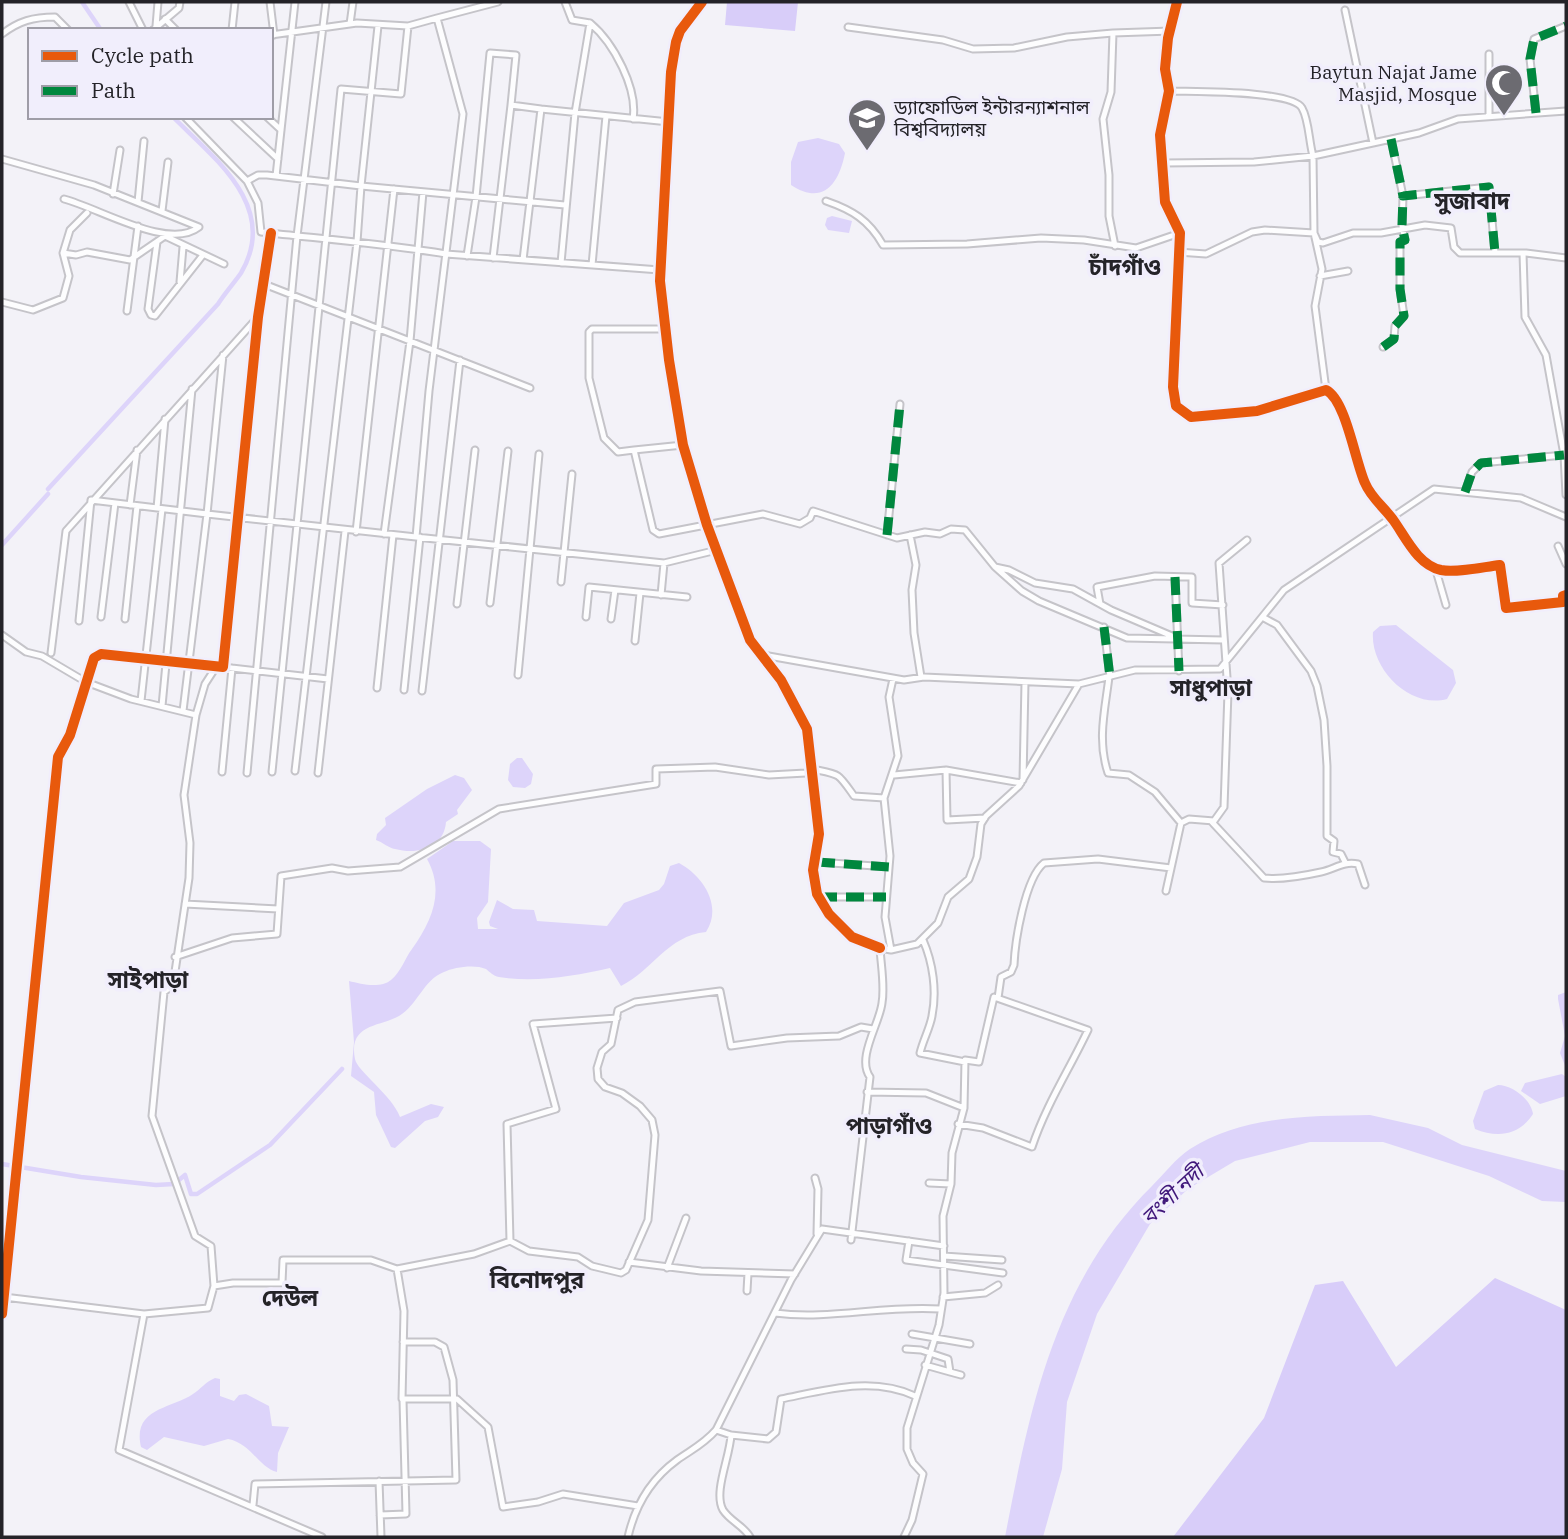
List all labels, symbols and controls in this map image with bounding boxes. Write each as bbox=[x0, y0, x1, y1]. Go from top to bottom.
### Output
legend bbox=[28, 28, 273, 119]
text: Cycle path bbox=[91, 41, 194, 69]
place label: Baytun Najat Jame Masjid, Mosque bbox=[1310, 60, 1477, 106]
mosque icon: Baytun Najat Jame Masjid, Mosque bbox=[1483, 62, 1525, 117]
text: Path bbox=[91, 76, 136, 104]
place label: ড্যাফোডিল ইন্টারন্যাশনাল বিশ্ববিদ্যালয় bbox=[893, 95, 1091, 141]
school or university icon: ড্যাফোডিল ইন্টারন্যাশনাল বিশ্ববিদ্যালয় bbox=[846, 97, 888, 152]
district label: সুজাবাদ bbox=[1433, 185, 1511, 215]
district label: চাঁদগাঁও bbox=[1088, 251, 1161, 281]
district label: সাধুপাড়া bbox=[1169, 672, 1252, 702]
district label: সাইপাড়া bbox=[107, 964, 189, 994]
district label: পাড়াগাঁও bbox=[846, 1110, 932, 1140]
water label: বংশী নদী bbox=[1135, 1155, 1213, 1230]
district label: বিনোদপুর bbox=[489, 1264, 585, 1294]
district label: দেউল bbox=[262, 1282, 319, 1312]

